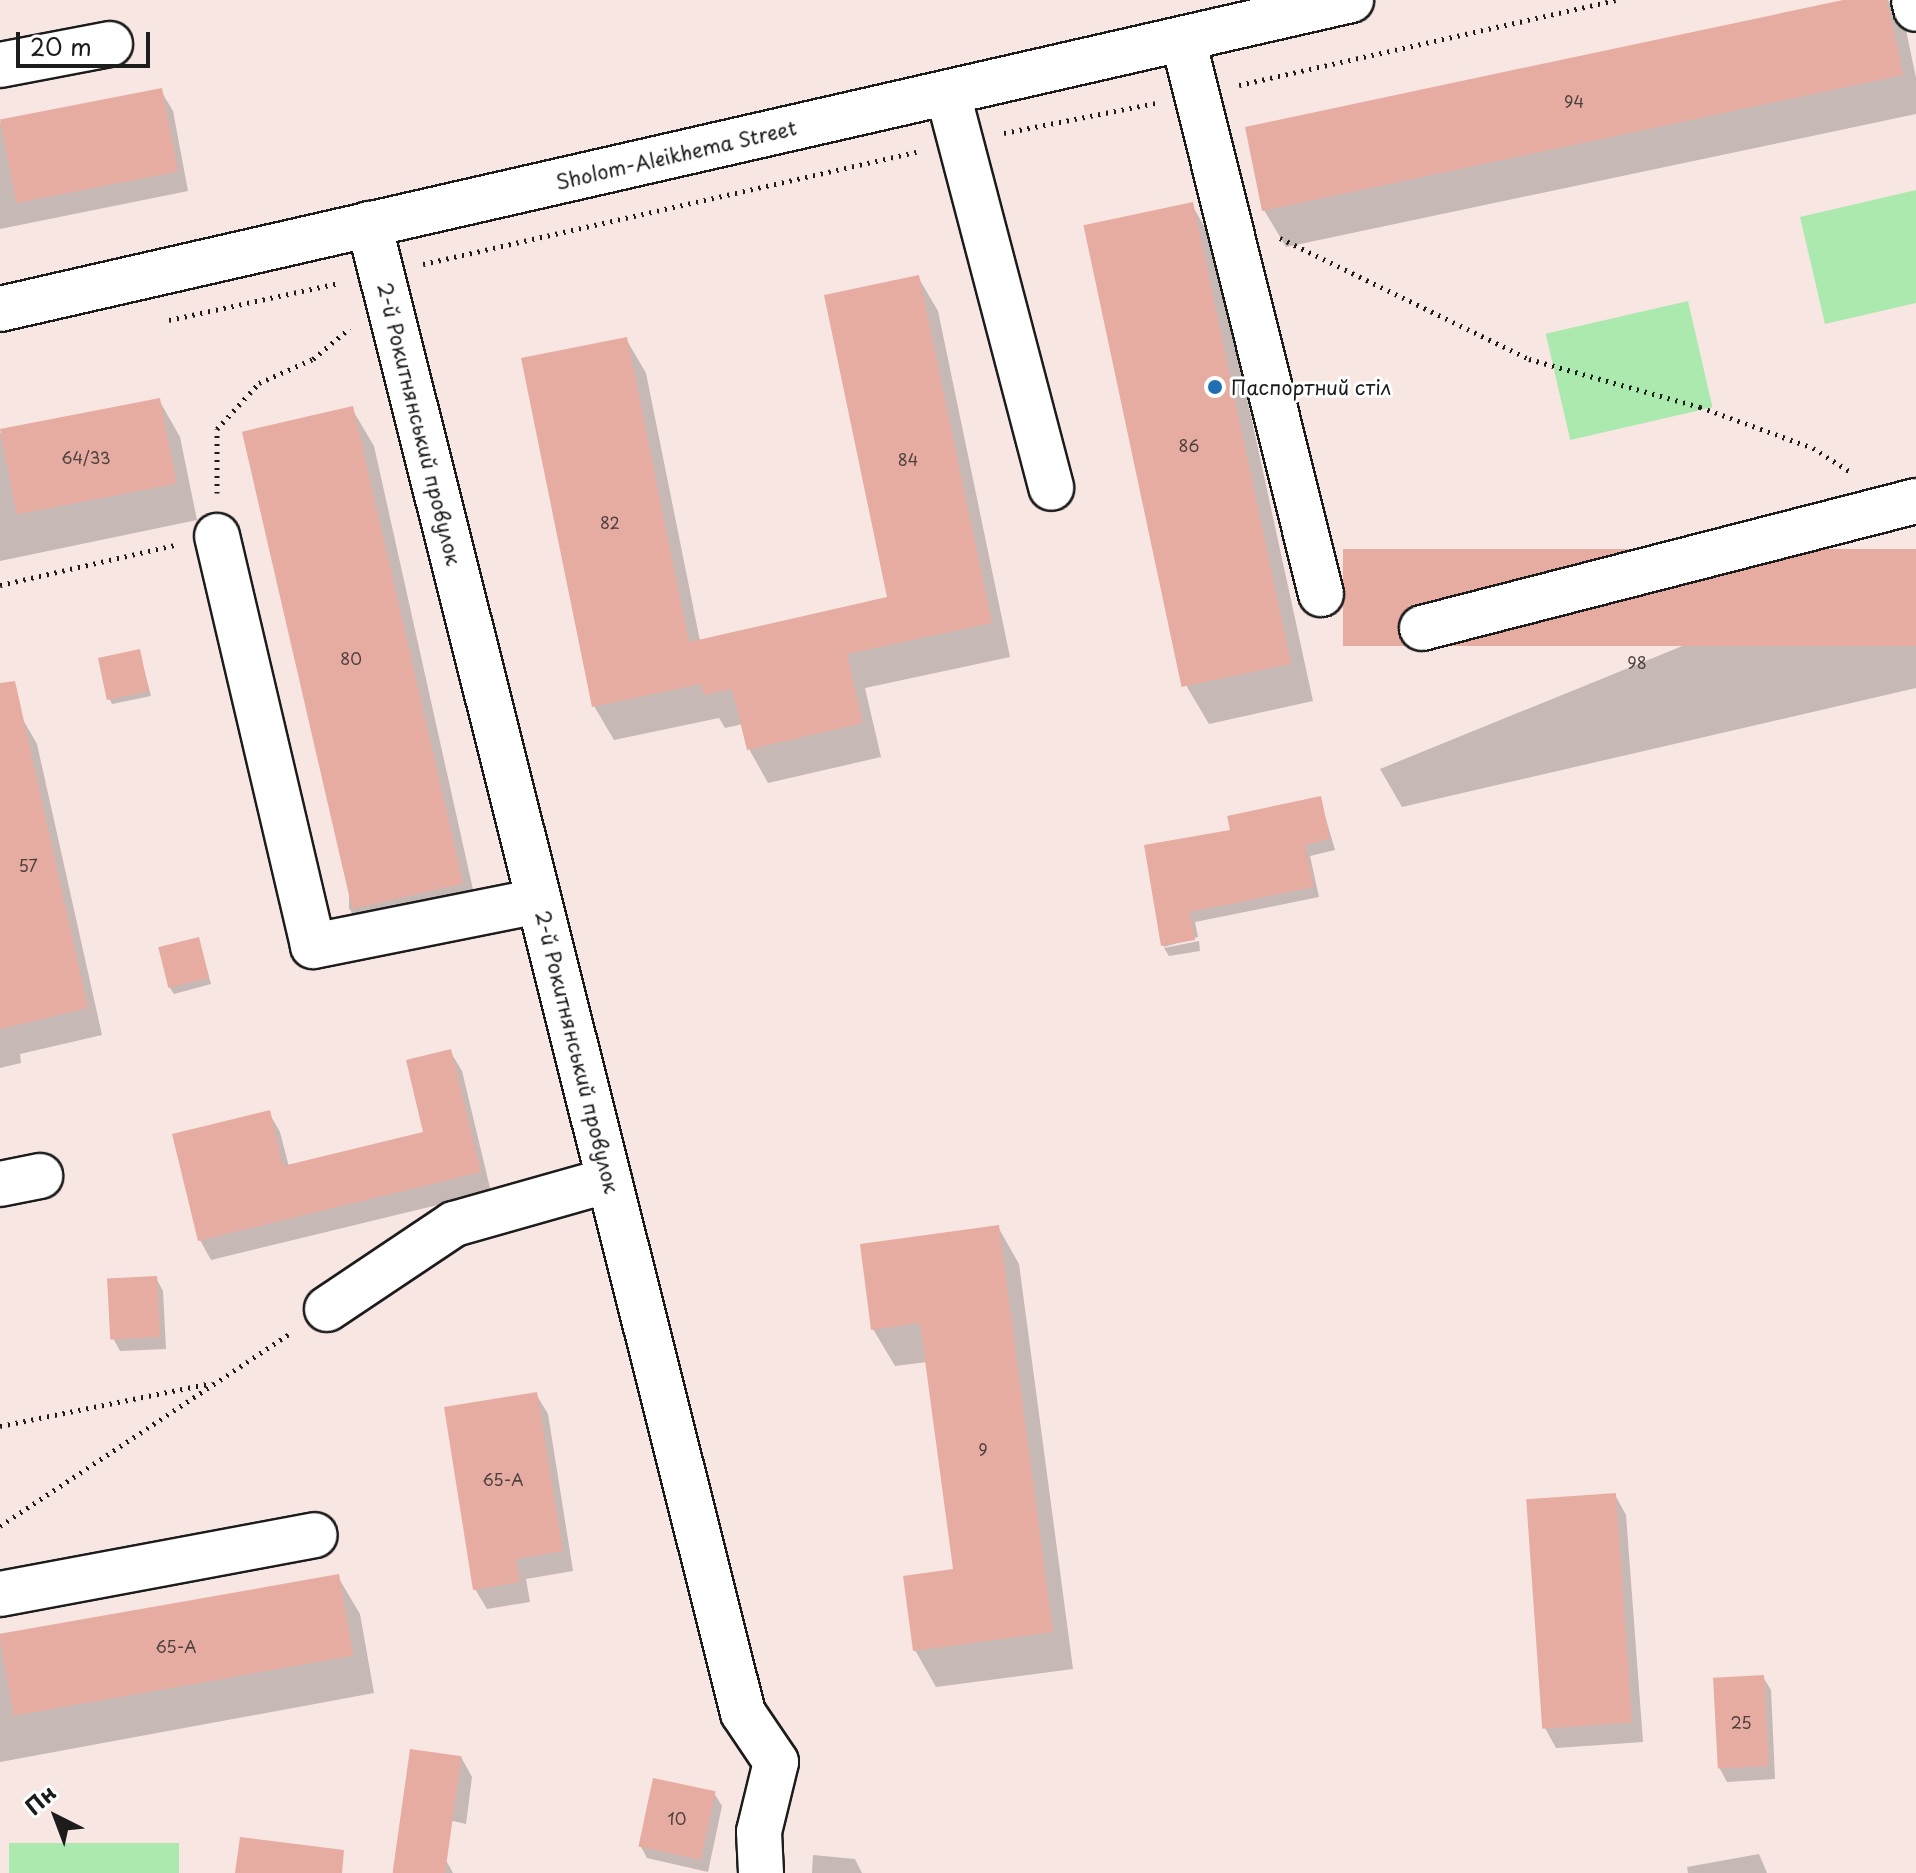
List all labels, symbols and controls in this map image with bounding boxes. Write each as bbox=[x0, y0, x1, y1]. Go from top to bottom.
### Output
scale bar bbox=[20, 16, 154, 66]
text: 20 m bbox=[30, 28, 92, 64]
house number: 94 bbox=[1564, 91, 1584, 111]
street label: Sholom-Aleikhema Street bbox=[553, 116, 799, 194]
street label: 2-й Рокитнянський провулок bbox=[372, 280, 466, 568]
place label: Паспортний стіл bbox=[1231, 375, 1393, 399]
marker: Паспортний стіл bbox=[1206, 378, 1224, 396]
house number: 86 bbox=[1179, 435, 1199, 455]
house number: 64/33 bbox=[61, 447, 111, 467]
house number: 84 bbox=[898, 449, 918, 469]
house number: 82 bbox=[600, 512, 620, 532]
house number: 80 bbox=[340, 648, 362, 668]
house number: 98 bbox=[1627, 652, 1647, 672]
house number: 57 bbox=[18, 855, 38, 875]
street label: 2-й Рокитнянський провулок bbox=[530, 908, 624, 1196]
house number: 9 bbox=[978, 1439, 988, 1459]
house number: 65-А bbox=[483, 1469, 523, 1489]
house number: 65-А bbox=[156, 1636, 196, 1656]
house number: 25 bbox=[1730, 1712, 1752, 1732]
text: Пн bbox=[17, 1776, 62, 1822]
north arrow bbox=[16, 1777, 96, 1857]
house number: 10 bbox=[668, 1808, 686, 1828]

